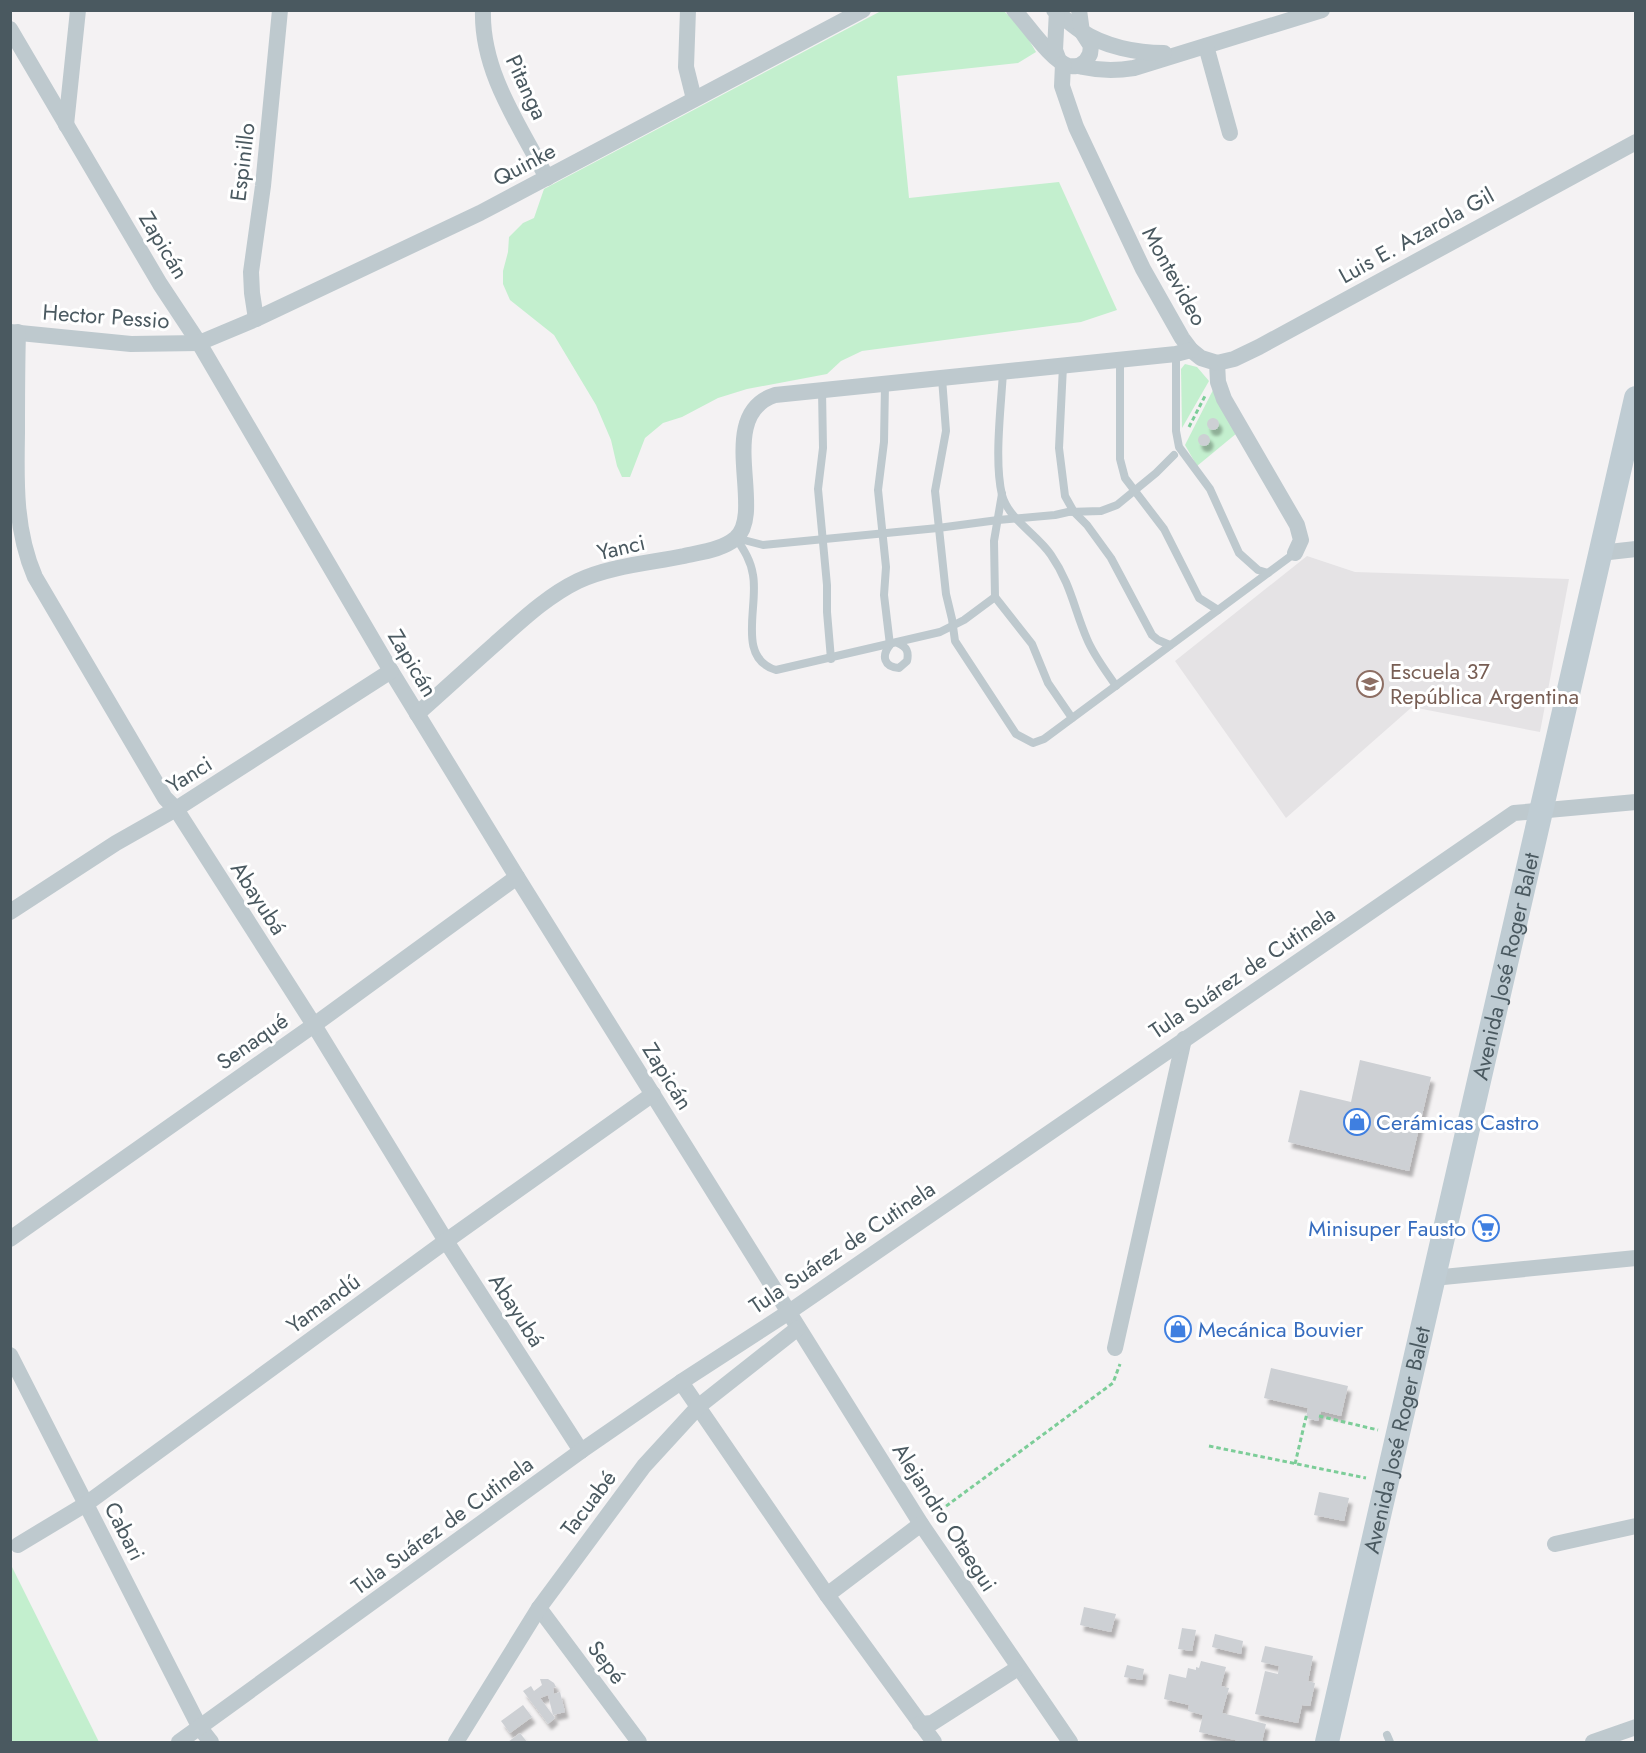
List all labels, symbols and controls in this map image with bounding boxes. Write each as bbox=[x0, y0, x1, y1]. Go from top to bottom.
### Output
street label: Pitanga bbox=[498, 49, 556, 125]
street label: Espinillo bbox=[221, 121, 263, 203]
street label: Quinke bbox=[487, 134, 561, 194]
street label: Luis E. Azarola Gil bbox=[1333, 179, 1499, 291]
street label: Zapicán bbox=[131, 205, 197, 285]
street label: Montevideo bbox=[1135, 221, 1215, 331]
street label: Hector Pessio bbox=[41, 296, 171, 336]
street label: Yanci bbox=[594, 526, 648, 568]
street label: Zapicán bbox=[380, 623, 446, 703]
place label: Escuela 37 República Argentina bbox=[1390, 655, 1579, 712]
school or university icon: Escuela 37 República Argentina bbox=[1355, 669, 1385, 699]
street label: Yanci bbox=[160, 748, 218, 800]
street label: Avenida José Roger Balet bbox=[1464, 849, 1547, 1083]
street label: Abayubá bbox=[223, 855, 295, 941]
street label: Tula Suárez de Cutinela bbox=[1143, 898, 1341, 1046]
street label: Senaqué bbox=[210, 1005, 294, 1077]
street label: Zapicán bbox=[635, 1036, 701, 1116]
place label: Cerámicas Castro bbox=[1376, 1106, 1539, 1138]
shop icon: Cerámicas Castro bbox=[1342, 1107, 1372, 1137]
street label: Tula Suárez de Cutinela bbox=[743, 1173, 941, 1321]
place label: Minisuper Fausto bbox=[1308, 1212, 1466, 1244]
supermarket icon: Minisuper Fausto bbox=[1471, 1213, 1501, 1243]
street label: Yamandú bbox=[280, 1265, 366, 1341]
street label: Abayubá bbox=[481, 1267, 553, 1353]
place label: Mecánica Bouvier bbox=[1198, 1313, 1364, 1345]
shop icon: Mecánica Bouvier bbox=[1163, 1314, 1193, 1344]
street label: Avenida José Roger Balet bbox=[1355, 1322, 1438, 1557]
street label: Alejandro Otaegui bbox=[885, 1436, 1005, 1598]
street label: Tula Suárez de Cutinela bbox=[344, 1448, 540, 1602]
street label: Tacuabé bbox=[553, 1463, 623, 1543]
street label: Cabari bbox=[97, 1496, 153, 1566]
street label: Sepé bbox=[580, 1633, 634, 1691]

